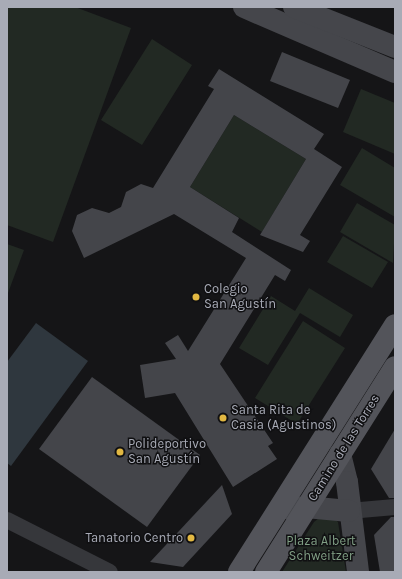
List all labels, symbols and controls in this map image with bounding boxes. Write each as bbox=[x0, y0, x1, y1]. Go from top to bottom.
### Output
place label: Colegio San Agustín bbox=[204, 282, 276, 313]
marker: Colegio San Agustín bbox=[191, 292, 201, 302]
street label: Camino de las Torres bbox=[305, 392, 383, 504]
place label: Santa Rita de Casia (Agustinos) bbox=[231, 403, 336, 434]
marker: Santa Rita de Casia (Agustinos) bbox=[218, 413, 228, 423]
place label: Polideportivo San Agustín bbox=[128, 437, 206, 468]
marker: Polideportivo San Agustín bbox=[115, 447, 125, 457]
place label: Tanatorio Centro bbox=[86, 530, 183, 546]
marker: Tanatorio Centro bbox=[186, 533, 196, 543]
park label: Plaza Albert Schweitzer bbox=[286, 534, 356, 565]

